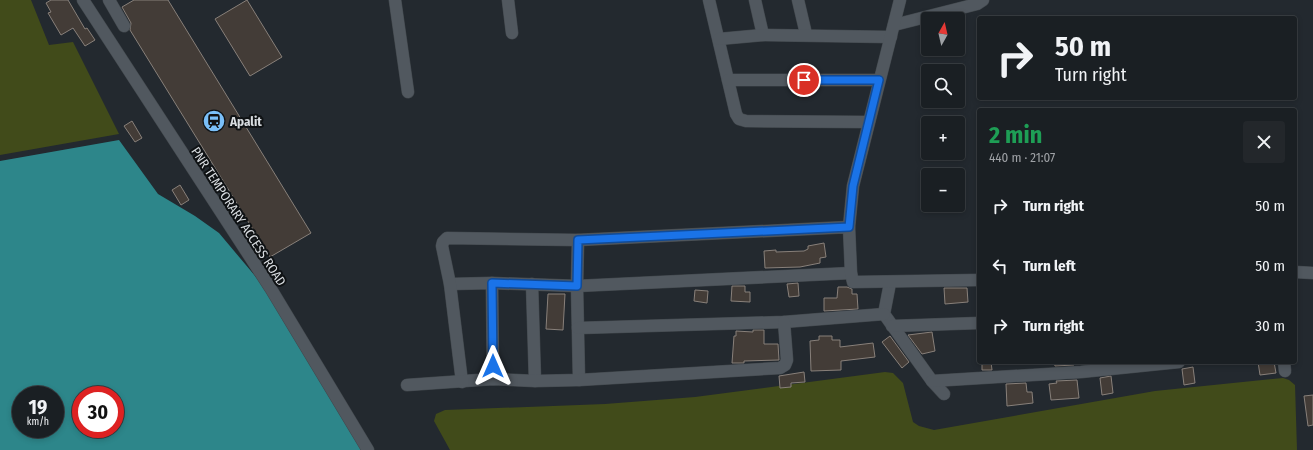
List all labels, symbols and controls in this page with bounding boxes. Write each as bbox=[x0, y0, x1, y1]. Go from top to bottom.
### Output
north arrow bbox=[921, 12, 965, 56]
map controls bbox=[921, 12, 965, 212]
text: 50 m bbox=[1055, 30, 1111, 63]
icon: right bbox=[989, 32, 1041, 84]
pin bbox=[787, 63, 821, 97]
button: search bbox=[921, 64, 965, 108]
text: Turn right bbox=[1055, 64, 1127, 86]
icon: arrive bbox=[793, 69, 815, 91]
station icon: Apalit bbox=[201, 108, 227, 134]
place label: Apalit bbox=[229, 114, 262, 129]
button: + bbox=[921, 116, 965, 160]
text: 2 min bbox=[989, 121, 1042, 149]
button: close bbox=[1243, 121, 1285, 163]
street label: PNR TEMPORARY ACCESS ROAD bbox=[188, 144, 289, 288]
text: 440 m · 21:07 bbox=[989, 150, 1055, 165]
button: − bbox=[921, 168, 965, 212]
icon: right bbox=[989, 195, 1011, 217]
text: Turn right bbox=[1023, 197, 1084, 215]
text: 50 m bbox=[1255, 197, 1285, 215]
icon: left bbox=[989, 255, 1011, 277]
text: Turn left bbox=[1023, 257, 1076, 275]
text: 50 m bbox=[1255, 257, 1285, 275]
icon: right bbox=[989, 315, 1011, 337]
text: Turn right bbox=[1023, 317, 1084, 335]
text: 30 m bbox=[1255, 317, 1285, 335]
position arrow bbox=[472, 345, 514, 387]
speed limit sign: 30 bbox=[72, 386, 124, 438]
text: 19 bbox=[29, 395, 47, 419]
text: km/h bbox=[27, 416, 49, 428]

